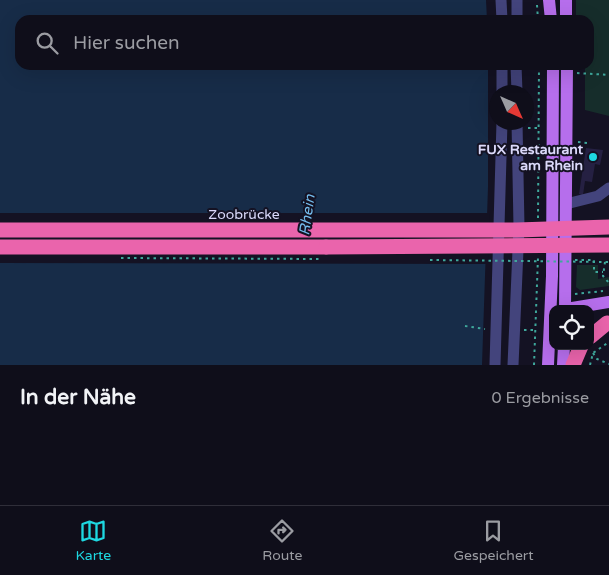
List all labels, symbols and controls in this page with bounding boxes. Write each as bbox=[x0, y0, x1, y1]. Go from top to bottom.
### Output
search box bbox=[15, 15, 594, 70]
icon: search bbox=[33, 29, 61, 57]
text: Hier suchen bbox=[73, 32, 180, 54]
north arrow bbox=[489, 85, 534, 130]
place label: FUX Restaurant am Rhein bbox=[478, 141, 584, 174]
marker: FUX Restaurant am Rhein bbox=[587, 151, 599, 163]
water label: Rhein bbox=[295, 193, 319, 237]
street label: Zoobrücke bbox=[208, 206, 280, 223]
map controls bbox=[549, 305, 594, 350]
button: locate bbox=[549, 305, 594, 350]
text: In der Nähe bbox=[20, 385, 136, 410]
text: 0 Ergebnisse bbox=[491, 388, 589, 408]
tab: Karte bbox=[75, 517, 111, 564]
tab: Route bbox=[262, 517, 302, 564]
tab: Gespeichert bbox=[453, 517, 534, 564]

